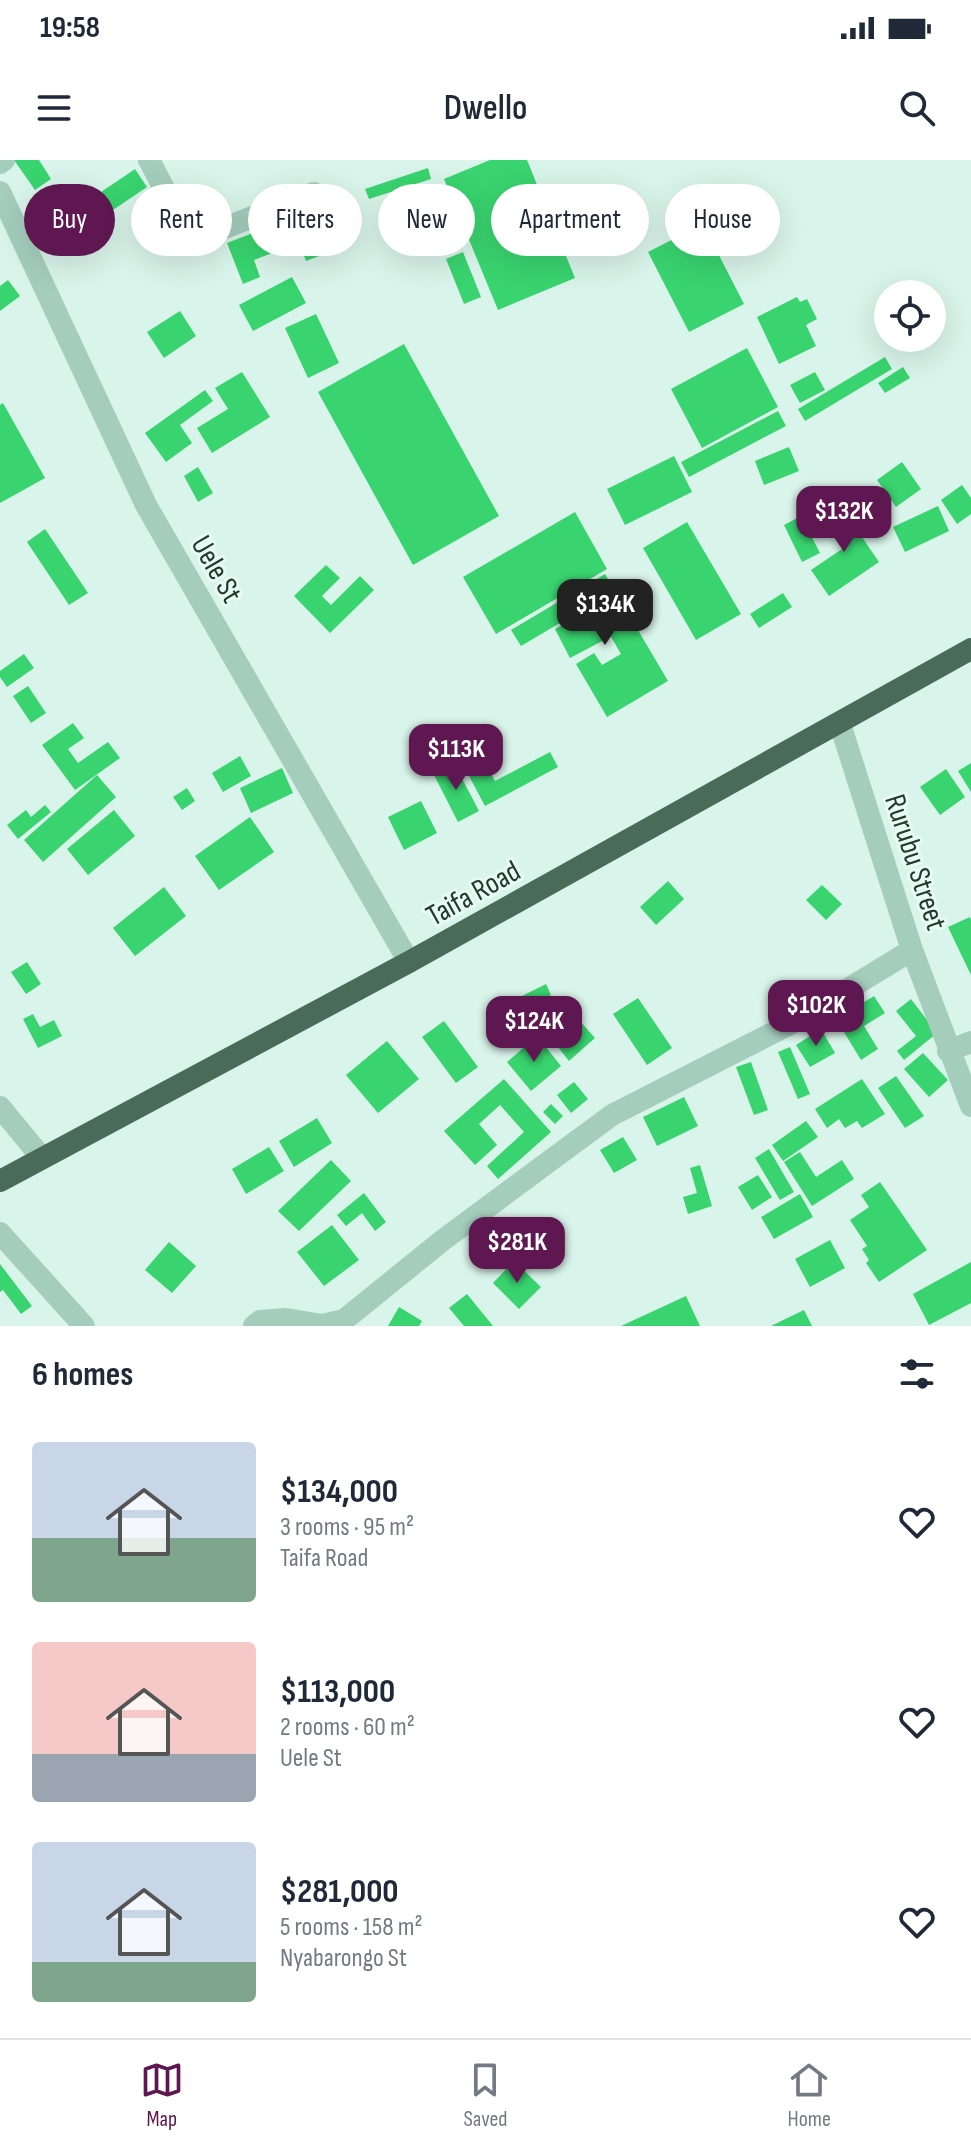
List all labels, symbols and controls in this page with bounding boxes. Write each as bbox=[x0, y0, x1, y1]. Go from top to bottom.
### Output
text: 19:58 bbox=[40, 10, 100, 46]
icon: menu bbox=[32, 86, 76, 130]
icon: search bbox=[895, 86, 939, 130]
text: Dwello bbox=[444, 87, 527, 130]
chip: Buy bbox=[24, 184, 115, 256]
chip: Rent bbox=[131, 184, 232, 256]
chip: Filters bbox=[248, 184, 362, 256]
chip: New bbox=[378, 184, 475, 256]
chip: Apartment bbox=[491, 184, 649, 256]
chip: House bbox=[665, 184, 780, 256]
map controls bbox=[874, 280, 946, 352]
button: locate bbox=[874, 280, 946, 352]
pin: $132K bbox=[788, 486, 900, 554]
text: $132K bbox=[814, 496, 874, 527]
street label: Uele St bbox=[183, 530, 250, 609]
pin: $134K bbox=[549, 579, 661, 647]
text: $134K bbox=[575, 589, 635, 620]
pin: $113K bbox=[400, 724, 512, 792]
text: $113K bbox=[427, 734, 485, 765]
street label: Rurubu Street bbox=[876, 790, 954, 935]
street label: Taifa Road bbox=[420, 853, 527, 934]
pin: $102K bbox=[760, 980, 872, 1048]
text: $102K bbox=[786, 990, 846, 1021]
pin: $124K bbox=[478, 996, 590, 1064]
text: $124K bbox=[504, 1006, 564, 1037]
pin: $281K bbox=[461, 1217, 573, 1285]
text: $281K bbox=[487, 1227, 547, 1258]
icon: filters bbox=[895, 1352, 939, 1396]
text: 6 homes bbox=[32, 1354, 133, 1395]
text: $134,000 bbox=[280, 1471, 398, 1512]
icon: home bbox=[96, 1474, 192, 1570]
icon: heart bbox=[895, 1500, 939, 1544]
text: 3 rooms · 95 m² bbox=[280, 1512, 414, 1543]
text: Taifa Road bbox=[280, 1543, 368, 1574]
text: $113,000 bbox=[280, 1671, 395, 1712]
icon: home bbox=[96, 1674, 192, 1770]
icon: heart bbox=[895, 1700, 939, 1744]
text: 2 rooms · 60 m² bbox=[280, 1712, 415, 1743]
text: Uele St bbox=[280, 1743, 342, 1774]
text: $281,000 bbox=[280, 1871, 399, 1912]
icon: home bbox=[96, 1874, 192, 1970]
icon: heart bbox=[895, 1900, 939, 1944]
text: 5 rooms · 158 m² bbox=[280, 1912, 423, 1943]
text: Nyabarongo St bbox=[280, 1943, 407, 1974]
tab: Map bbox=[140, 2058, 184, 2133]
tab: Saved bbox=[463, 2058, 508, 2133]
tab: Home bbox=[787, 2058, 831, 2133]

